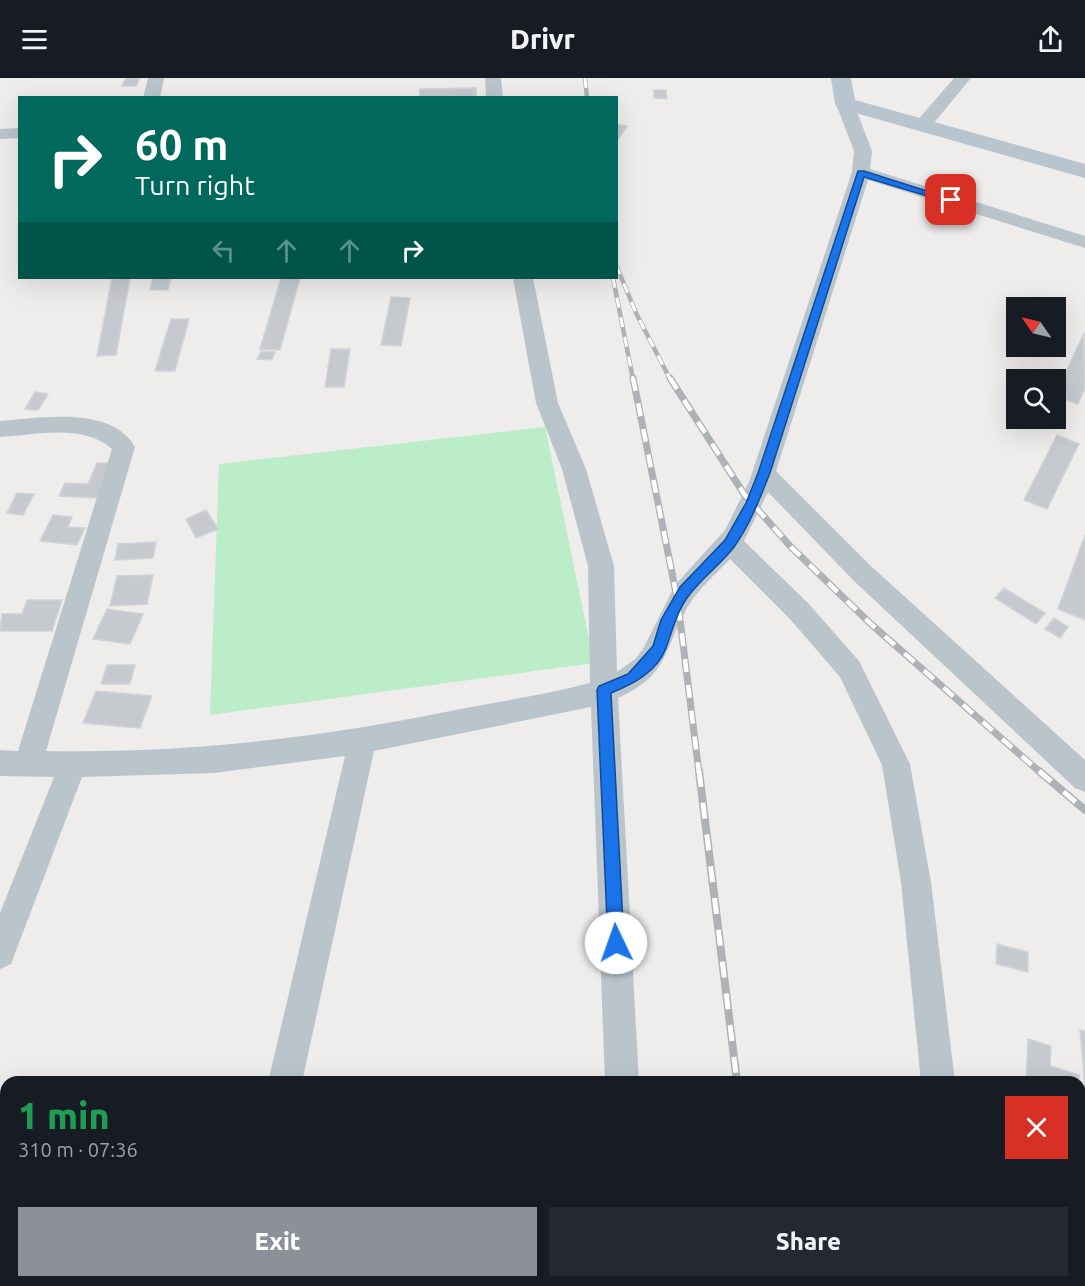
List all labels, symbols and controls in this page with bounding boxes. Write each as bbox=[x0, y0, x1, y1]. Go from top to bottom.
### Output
icon: menu bbox=[18, 23, 51, 56]
icon: share bbox=[1034, 23, 1067, 56]
text: Drivr bbox=[510, 24, 575, 54]
icon: right bbox=[36, 120, 114, 198]
text: 60 m bbox=[135, 121, 229, 168]
text: Turn right bbox=[135, 170, 255, 200]
pin bbox=[925, 174, 976, 225]
icon: arrive bbox=[934, 183, 967, 216]
icon: left bbox=[207, 234, 240, 267]
icon: ahead bbox=[270, 234, 303, 267]
icon: ahead bbox=[333, 234, 366, 267]
icon: right bbox=[396, 234, 429, 267]
north arrow bbox=[1006, 297, 1066, 357]
map controls bbox=[1006, 297, 1066, 429]
button: search bbox=[1006, 369, 1066, 429]
position arrow bbox=[584, 911, 648, 975]
text: 1 min bbox=[18, 1095, 110, 1136]
button: close bbox=[1005, 1096, 1068, 1159]
text: 310 m · 07:36 bbox=[18, 1138, 138, 1161]
button: Exit bbox=[18, 1207, 537, 1276]
button: Share bbox=[549, 1207, 1068, 1276]

